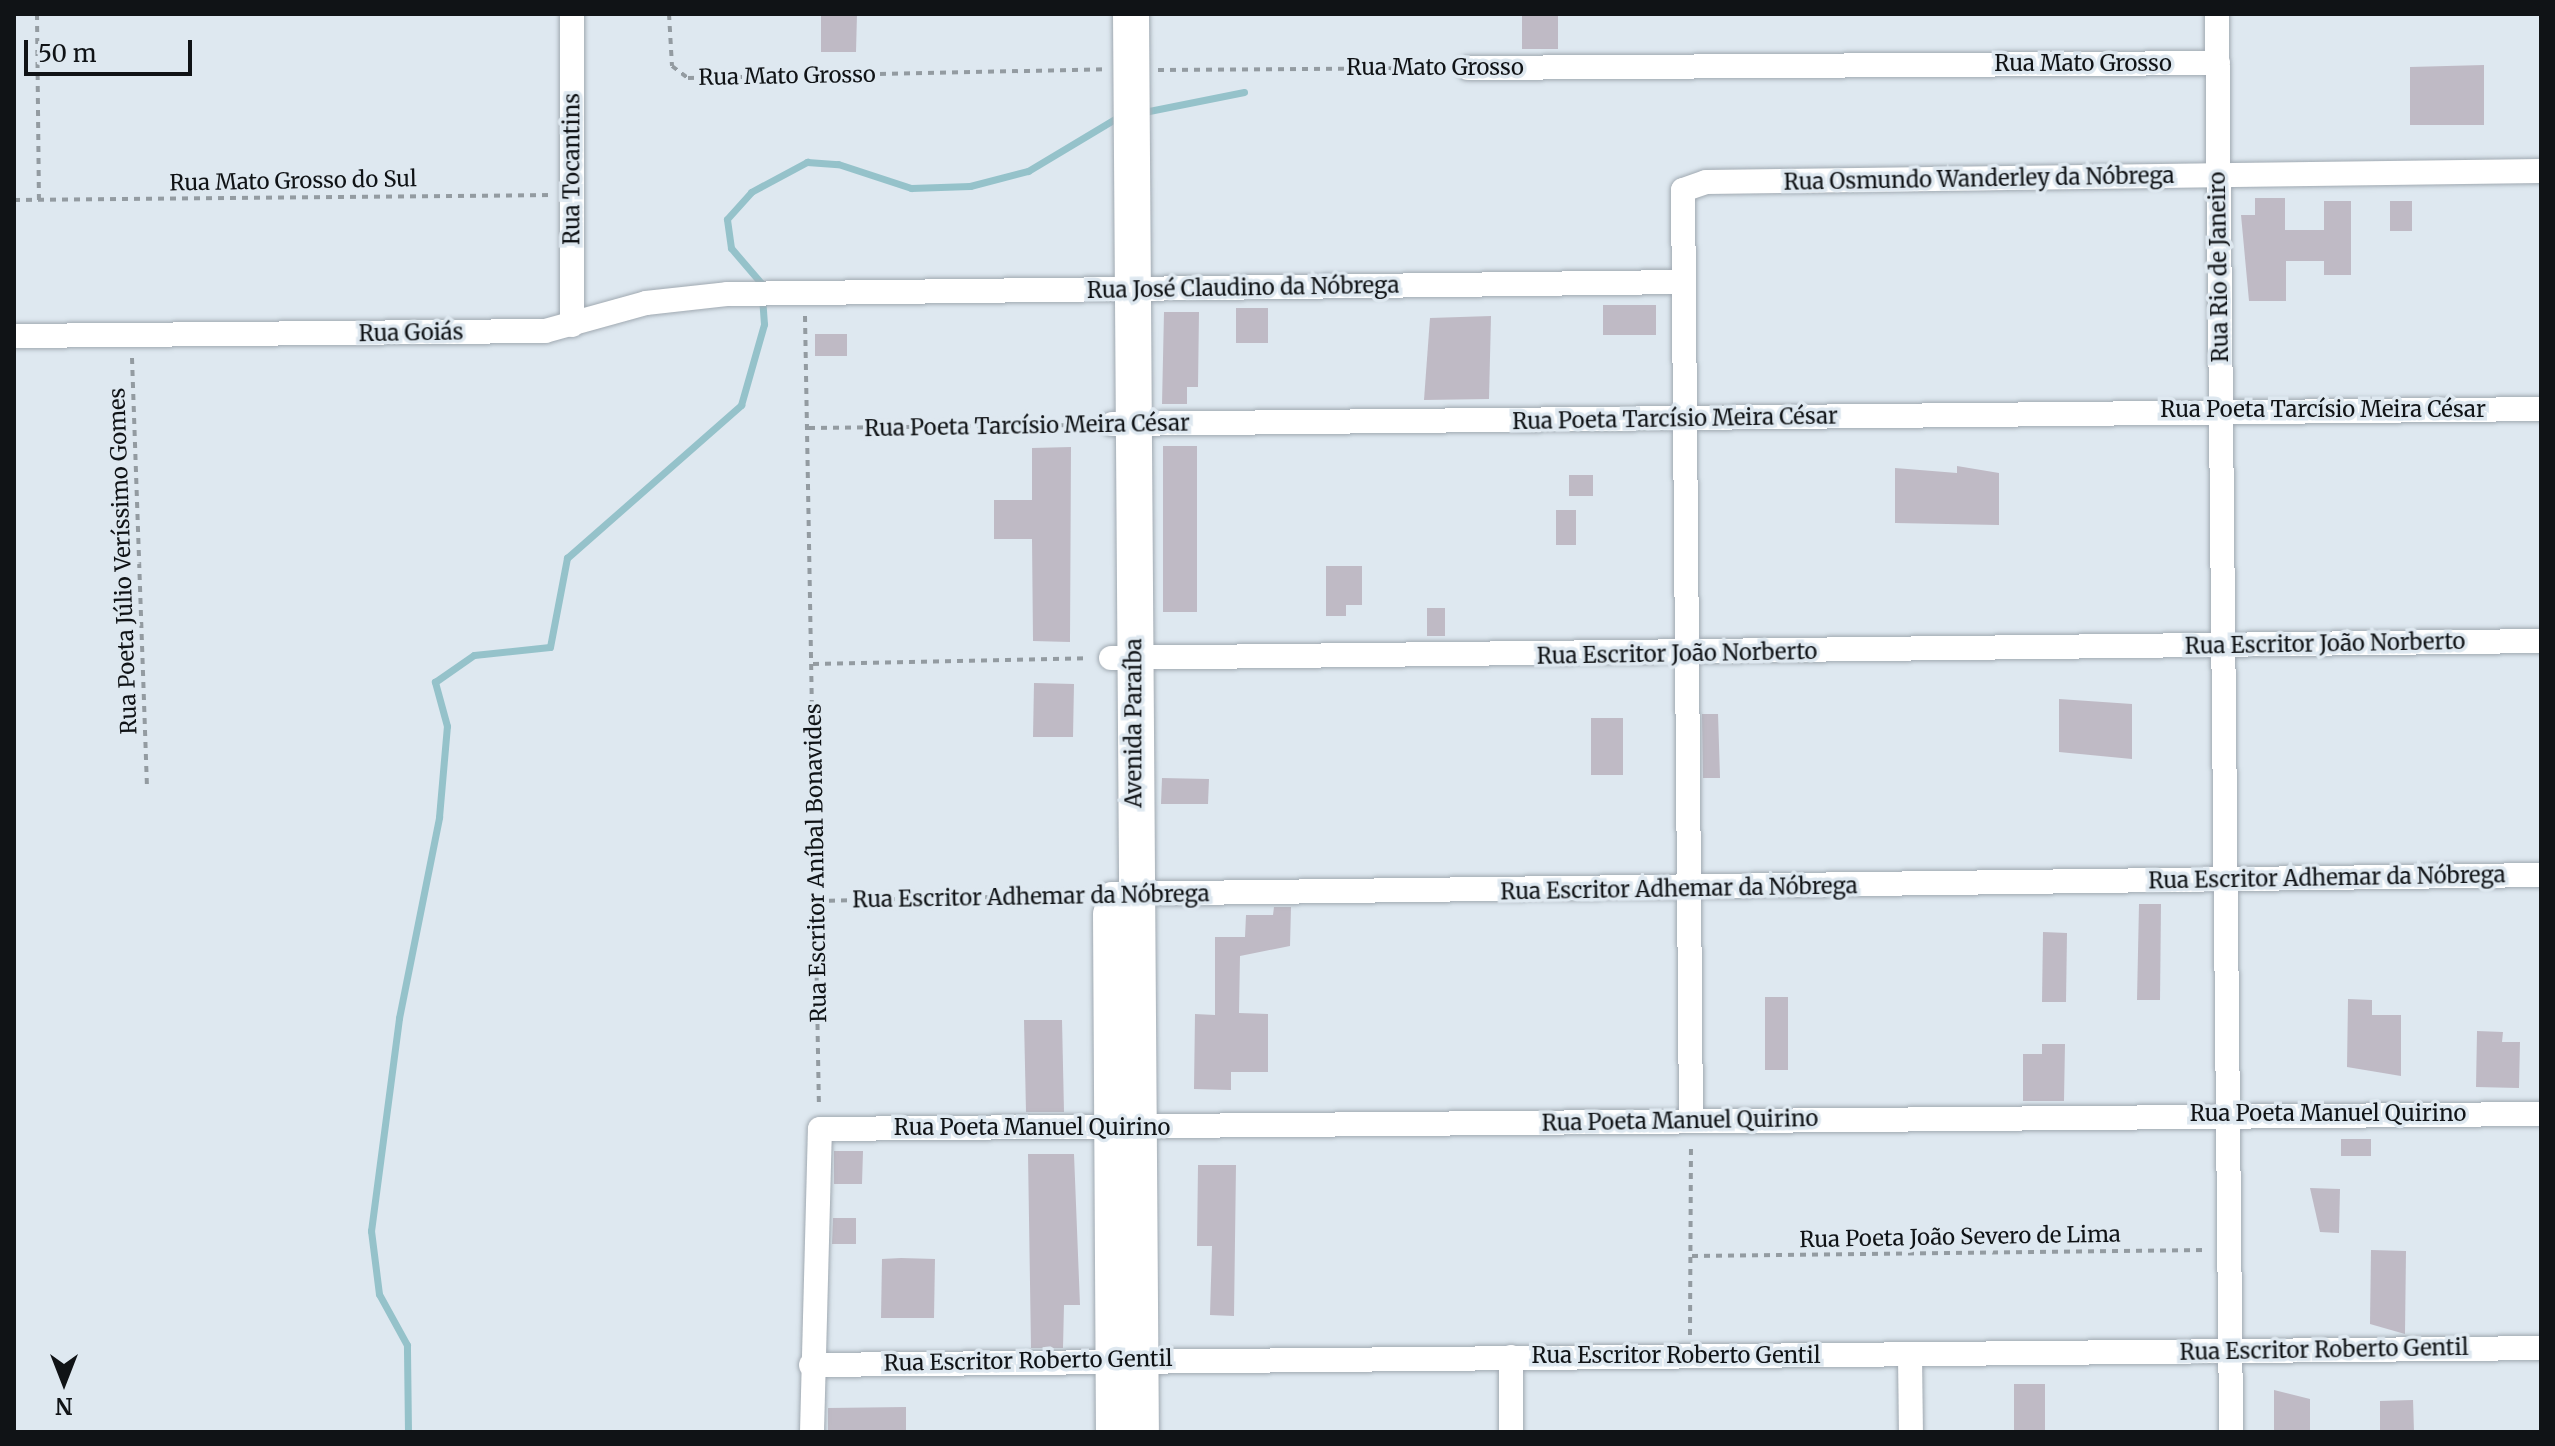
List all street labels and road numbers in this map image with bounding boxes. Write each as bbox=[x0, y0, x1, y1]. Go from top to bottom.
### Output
street label: Rua Mato Grosso bbox=[1994, 51, 2172, 77]
street label: Rua Mato Grosso bbox=[1346, 55, 1524, 81]
street label: Rua Mato Grosso bbox=[698, 61, 876, 91]
street label: Rua Tocantins bbox=[559, 93, 585, 245]
street label: Rua Osmundo Wanderley da Nóbrega bbox=[1783, 162, 2175, 196]
street label: Rua Mato Grosso do Sul bbox=[169, 166, 417, 196]
street label: Rua Rio de Janeiro bbox=[2204, 171, 2234, 363]
street label: Rua José Claudino da Nóbrega bbox=[1087, 272, 1399, 304]
street label: Rua Goiás bbox=[358, 319, 464, 347]
street label: Rua Poeta Júlio Veríssimo Gomes bbox=[104, 387, 142, 735]
street label: Rua Poeta Tarcísio Meira César bbox=[2160, 397, 2486, 423]
street label: Rua Poeta Tarcísio Meira César bbox=[1512, 403, 1838, 435]
street label: Rua Poeta Tarcísio Meira César bbox=[864, 410, 1190, 442]
street label: Rua Escritor João Norberto bbox=[2184, 628, 2466, 660]
street label: Avenida Paraíba bbox=[1121, 638, 1147, 808]
street label: Rua Escritor João Norberto bbox=[1536, 638, 1818, 670]
street label: Rua Escritor Aníbal Bonavides bbox=[800, 703, 832, 1023]
street label: Rua Escritor Adhemar da Nóbrega bbox=[2148, 862, 2506, 894]
street label: Rua Escritor Adhemar da Nóbrega bbox=[1500, 873, 1858, 905]
street label: Rua Escritor Adhemar da Nóbrega bbox=[852, 881, 1210, 913]
street label: Rua Poeta Manuel Quirino bbox=[2190, 1101, 2466, 1127]
street label: Rua Poeta Manuel Quirino bbox=[1541, 1105, 1819, 1137]
street label: Rua Poeta Manuel Quirino bbox=[894, 1115, 1170, 1141]
street label: Rua Poeta João Severo de Lima bbox=[1799, 1221, 2121, 1253]
street label: Rua Escritor Roberto Gentil bbox=[2179, 1334, 2469, 1366]
street label: Rua Escritor Roberto Gentil bbox=[1532, 1343, 1820, 1369]
street label: Rua Escritor Roberto Gentil bbox=[883, 1345, 1173, 1377]

